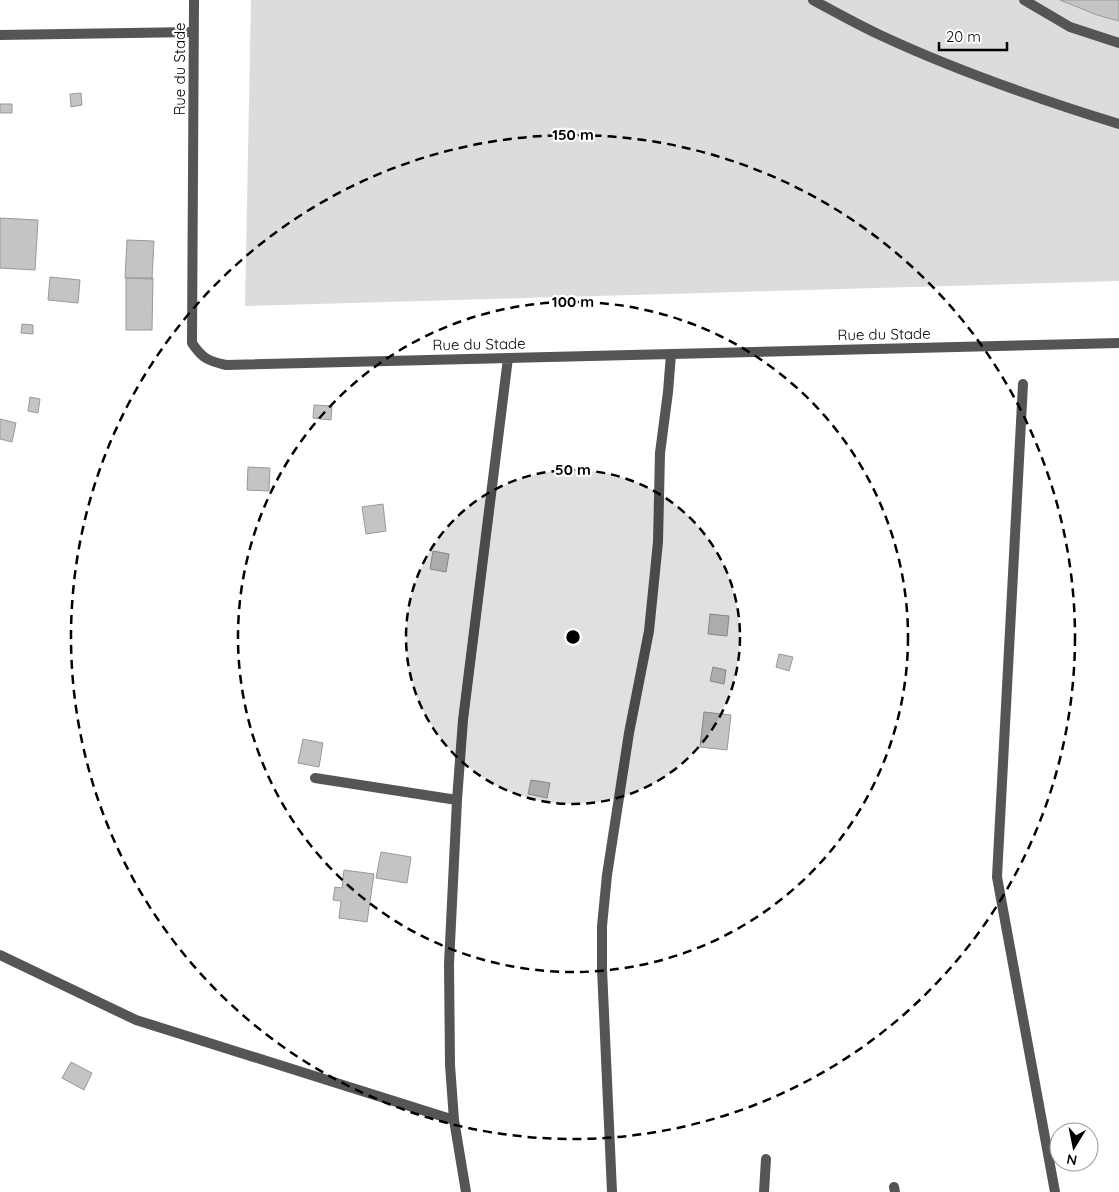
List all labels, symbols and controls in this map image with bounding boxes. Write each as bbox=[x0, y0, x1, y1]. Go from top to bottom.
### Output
scale bar bbox=[939, 20, 1006, 52]
street label: Rue du Stade bbox=[170, 22, 189, 116]
text: 20 m bbox=[946, 27, 981, 46]
text: 150 m bbox=[552, 125, 594, 144]
text: 100 m bbox=[552, 292, 594, 311]
street label: Rue du Stade bbox=[837, 324, 931, 344]
street label: Rue du Stade bbox=[432, 334, 526, 354]
text: 50 m bbox=[555, 460, 591, 479]
centre of rings bbox=[564, 628, 582, 646]
north arrow bbox=[1049, 1122, 1099, 1172]
text: N bbox=[1065, 1150, 1078, 1170]

